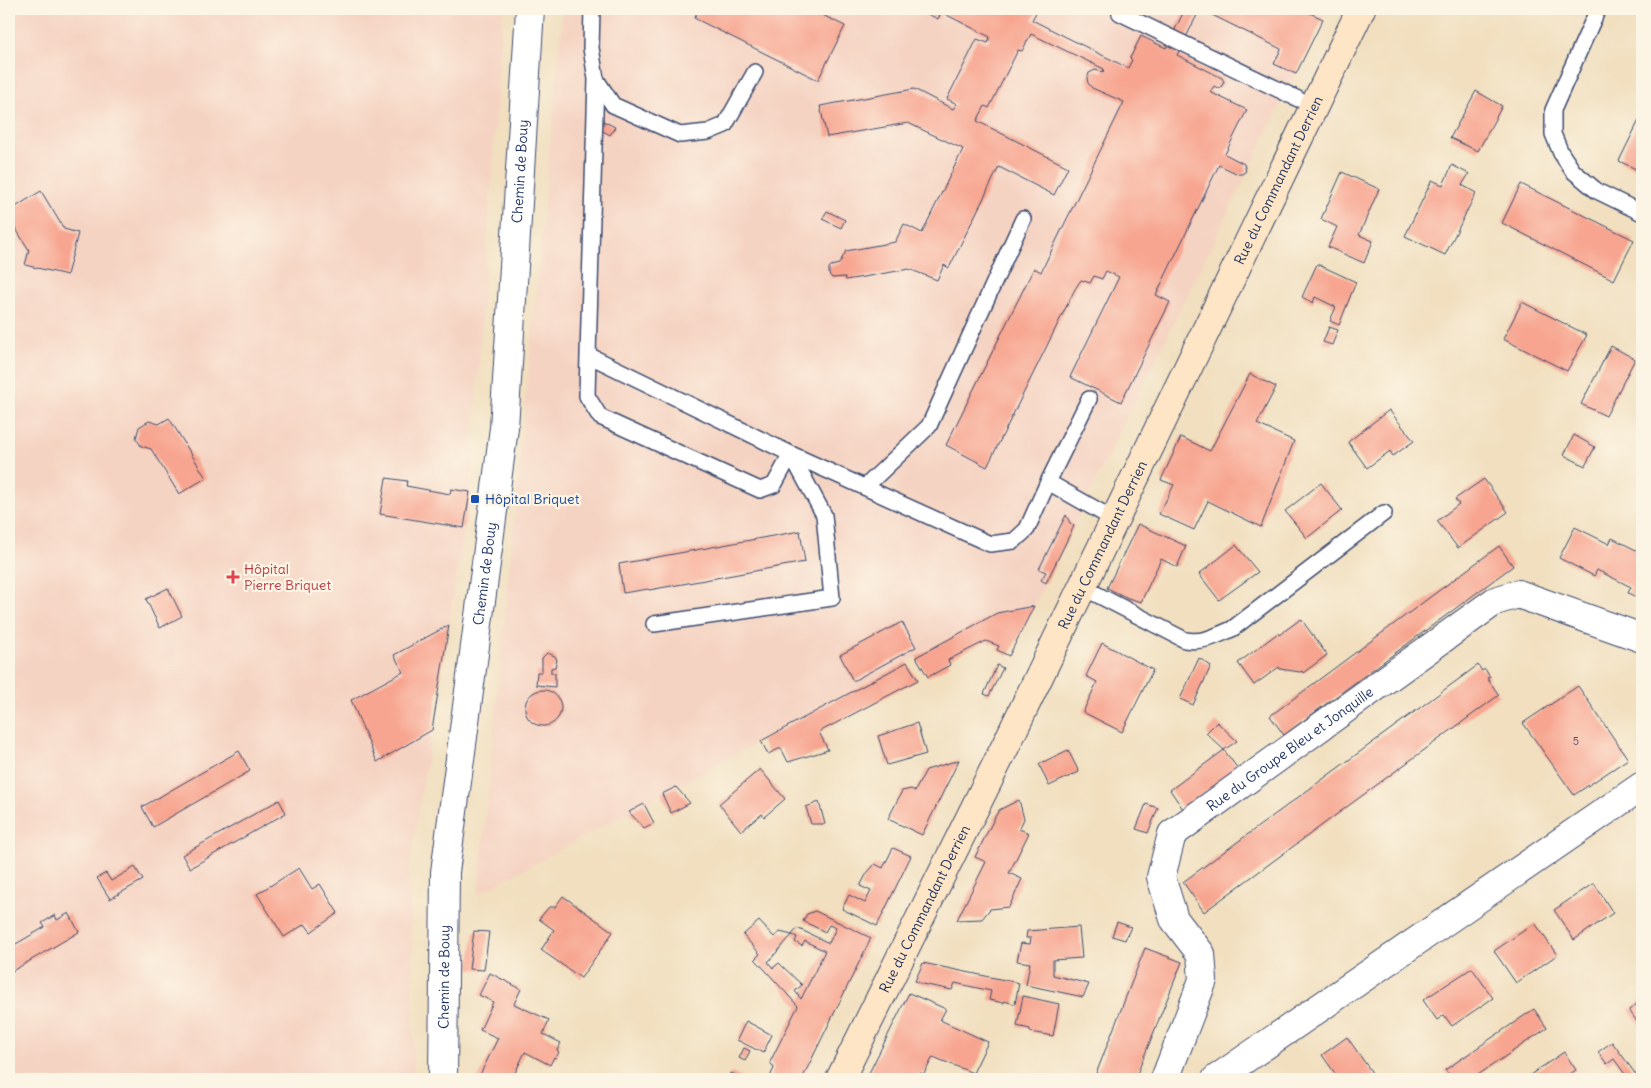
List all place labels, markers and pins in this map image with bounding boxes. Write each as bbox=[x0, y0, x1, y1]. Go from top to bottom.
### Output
place label: Hôpital Briquet bbox=[485, 490, 580, 508]
marker: Hôpital Briquet bbox=[469, 493, 481, 505]
place label: Hôpital Pierre Briquet bbox=[244, 560, 331, 594]
marker: Hôpital Pierre Briquet bbox=[226, 570, 240, 584]

